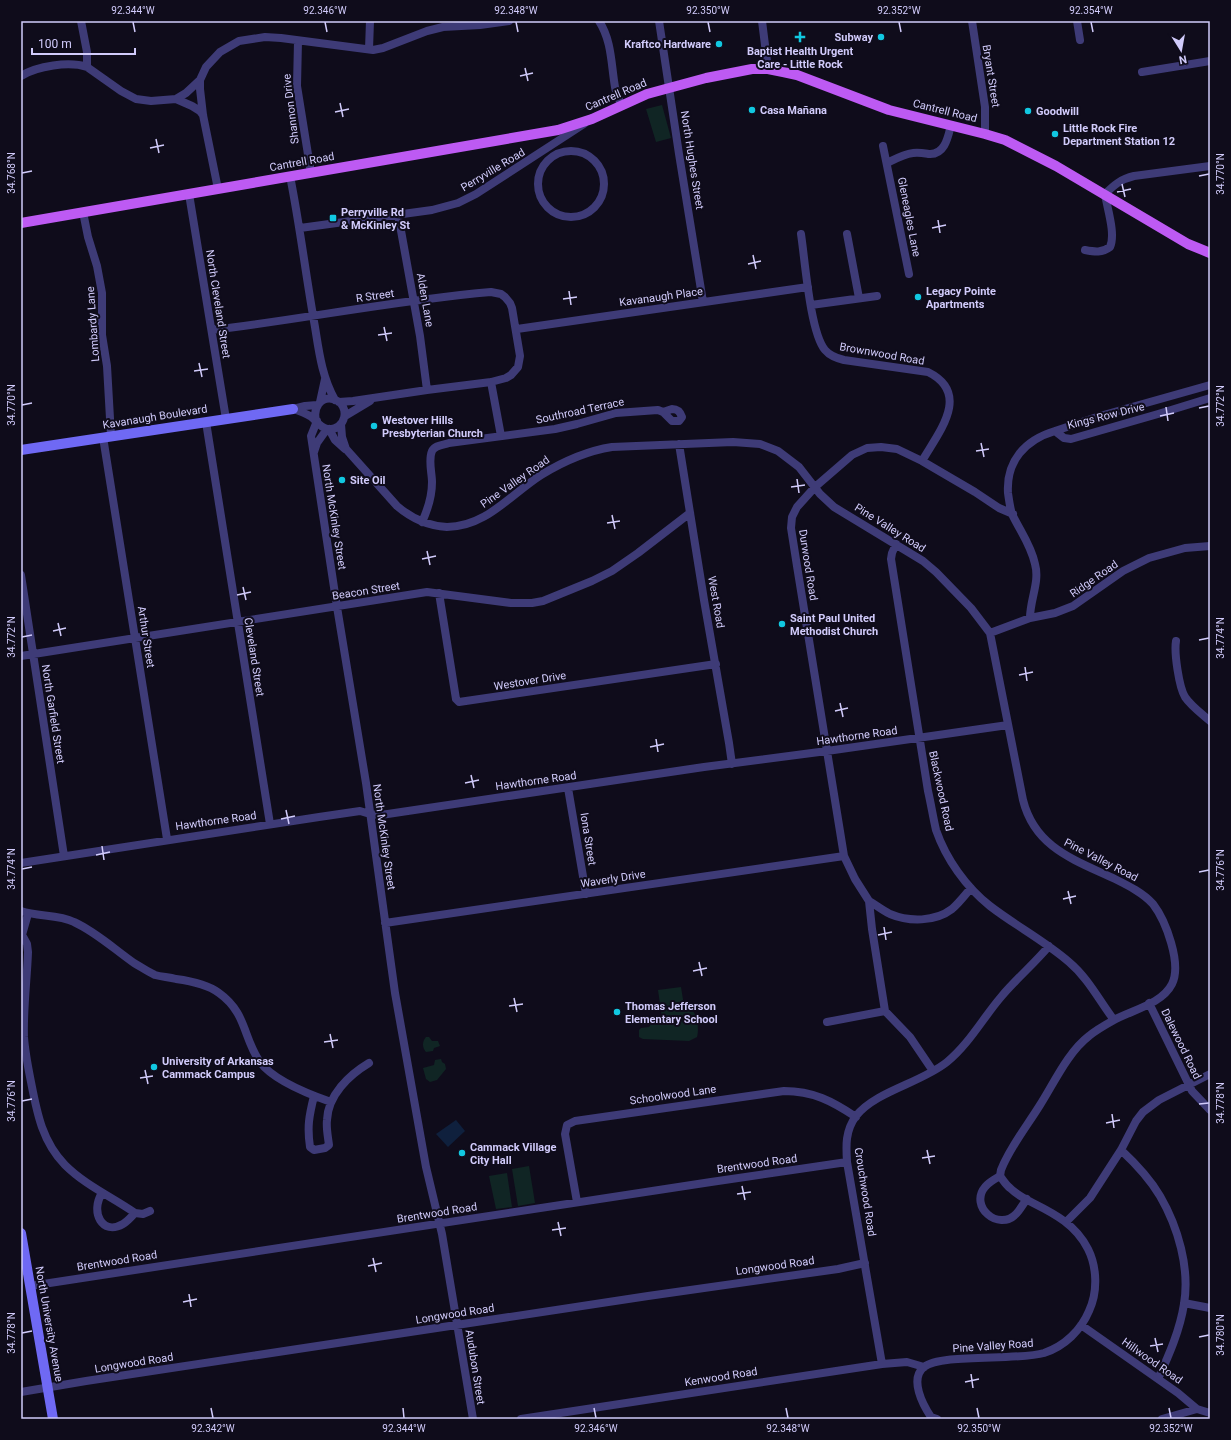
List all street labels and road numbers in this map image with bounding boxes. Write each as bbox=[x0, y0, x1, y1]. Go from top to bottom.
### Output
street label: Bryant Street bbox=[980, 44, 1002, 109]
street label: Shannon Drive bbox=[280, 73, 302, 145]
street label: Cantrell Road bbox=[583, 76, 649, 114]
street label: Cantrell Road bbox=[912, 97, 978, 125]
street label: North Hughes Street bbox=[678, 110, 706, 211]
street label: Perryville Road bbox=[459, 146, 527, 194]
street label: Cantrell Road bbox=[269, 150, 335, 174]
street label: Gleneagles Lane bbox=[895, 176, 923, 258]
street label: North Cleveland Street bbox=[203, 249, 233, 360]
street label: Alden Lane bbox=[414, 272, 436, 328]
street label: Kavanaugh Place bbox=[618, 285, 704, 309]
street label: Lombardy Lane bbox=[84, 286, 102, 362]
street label: R Street bbox=[355, 287, 395, 305]
street label: Brownwood Road bbox=[838, 340, 926, 368]
street label: Southroad Terrace bbox=[535, 395, 625, 427]
street label: Kings Row Drive bbox=[1066, 400, 1146, 432]
street label: Kavanaugh Boulevard bbox=[102, 402, 208, 432]
street label: Pine Valley Road bbox=[478, 453, 552, 511]
street label: North McKinley Street bbox=[319, 463, 349, 571]
street label: Pine Valley Road bbox=[852, 501, 928, 555]
street label: Durwood Road bbox=[796, 528, 820, 602]
street label: Ridge Road bbox=[1067, 558, 1121, 600]
street label: West Road bbox=[705, 575, 727, 629]
street label: Beacon Street bbox=[331, 579, 401, 603]
street label: Arthur Street bbox=[135, 605, 157, 669]
street label: Cleveland Street bbox=[241, 617, 267, 698]
street label: North Garfield Street bbox=[39, 663, 67, 765]
street label: Westover Drive bbox=[493, 669, 567, 693]
street label: Hawthorne Road bbox=[816, 724, 898, 748]
street label: Blackwood Road bbox=[926, 750, 956, 832]
street label: Hawthorne Road bbox=[495, 769, 577, 793]
street label: North McKinley Street bbox=[370, 783, 398, 891]
street label: Hawthorne Road bbox=[175, 809, 257, 833]
street label: Iona Street bbox=[577, 812, 599, 867]
street label: Pine Valley Road bbox=[1062, 836, 1140, 884]
street label: Waverly Drive bbox=[580, 867, 647, 891]
street label: Dalewood Road bbox=[1158, 1007, 1204, 1081]
street label: Schoolwood Lane bbox=[629, 1082, 717, 1108]
street label: Crouchwood Road bbox=[852, 1147, 878, 1237]
street label: Brentwood Road bbox=[716, 1152, 798, 1176]
street label: Brentwood Road bbox=[396, 1200, 478, 1226]
street label: Brentwood Road bbox=[76, 1248, 158, 1274]
street label: Longwood Road bbox=[735, 1254, 815, 1278]
street label: North University Avenue bbox=[32, 1265, 66, 1383]
street label: Longwood Road bbox=[415, 1301, 495, 1327]
street label: Audubon Street bbox=[463, 1329, 487, 1406]
street label: Hillwood Road bbox=[1119, 1335, 1185, 1387]
street label: Pine Valley Road bbox=[952, 1337, 1034, 1355]
street label: Longwood Road bbox=[94, 1350, 174, 1376]
street label: Kenwood Road bbox=[684, 1365, 758, 1389]

